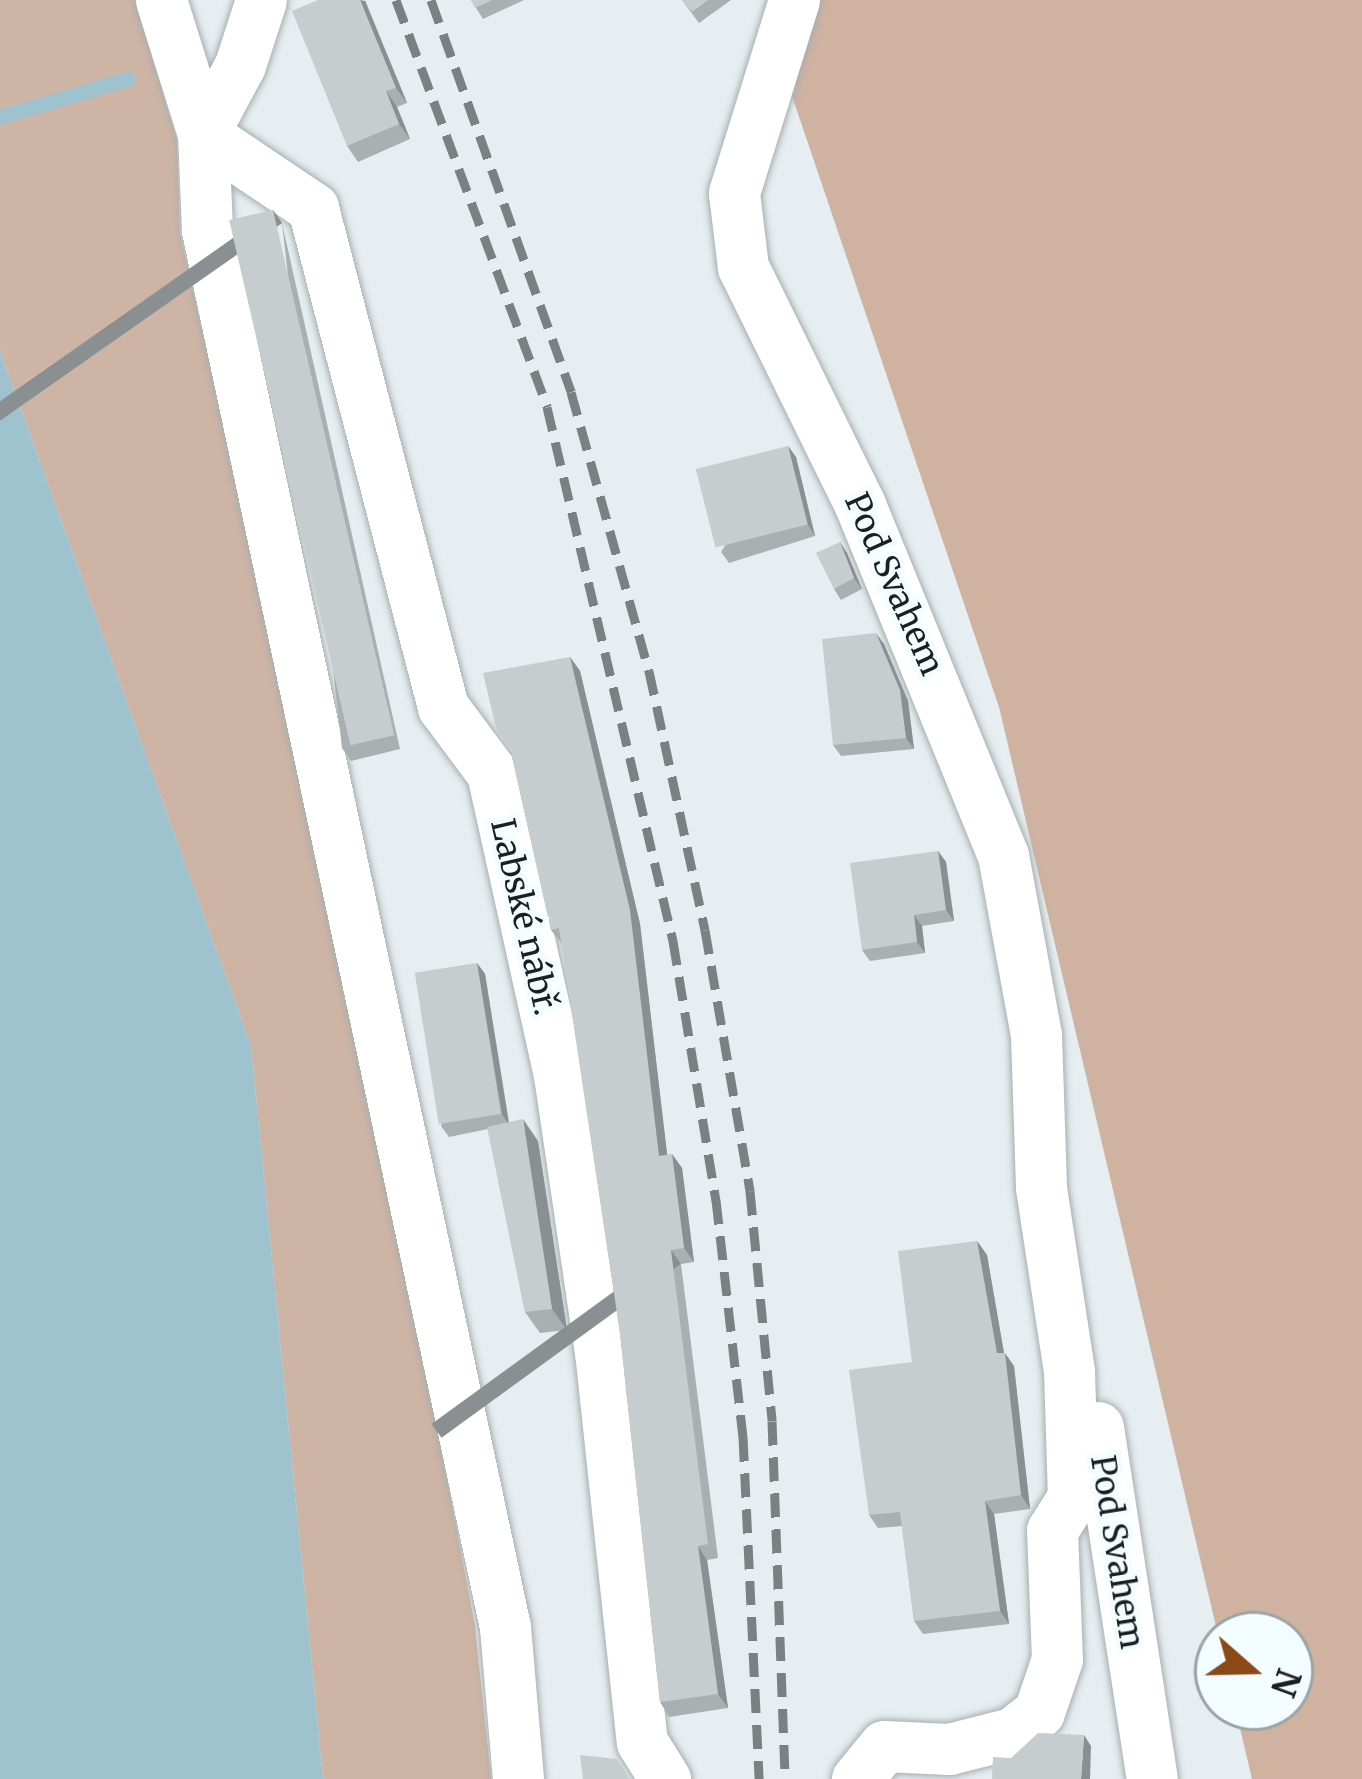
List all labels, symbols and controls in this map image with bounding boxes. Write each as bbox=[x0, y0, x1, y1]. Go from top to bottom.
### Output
street label: Pod Svahem bbox=[836, 487, 952, 681]
street label: Labské nábř. bbox=[482, 815, 566, 1019]
street label: Pod Svahem bbox=[1082, 1452, 1152, 1652]
north arrow bbox=[1194, 1611, 1314, 1731]
text: N bbox=[1262, 1663, 1309, 1702]

